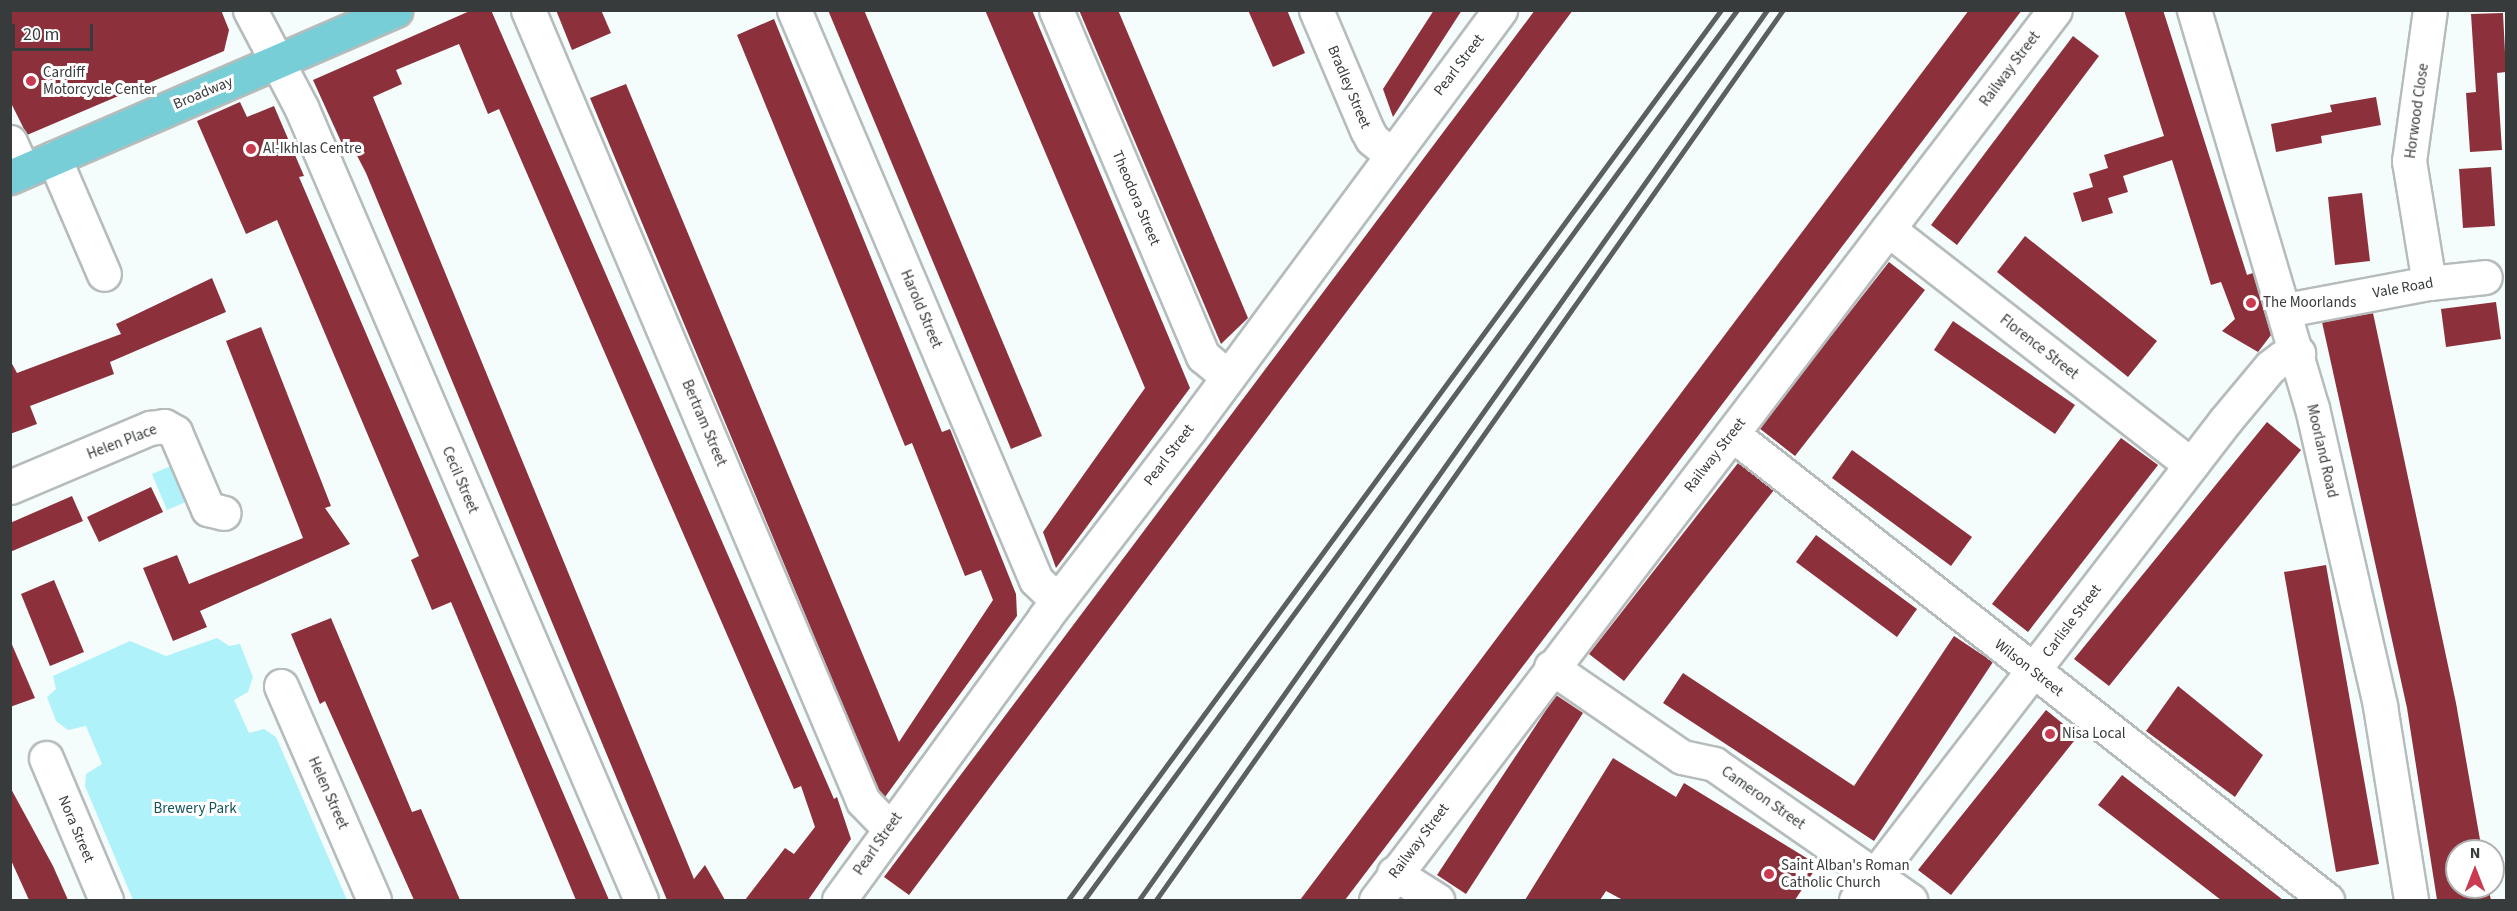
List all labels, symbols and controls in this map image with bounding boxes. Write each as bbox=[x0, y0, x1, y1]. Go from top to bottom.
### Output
scale bar bbox=[15, 12, 96, 50]
text: 20 m bbox=[23, 22, 59, 47]
street label: Railway Street bbox=[1976, 28, 2044, 110]
street label: Pearl Street bbox=[1430, 31, 1488, 99]
street label: Bradley Street bbox=[1323, 43, 1375, 131]
street label: Horwood Close bbox=[2401, 62, 2433, 160]
place label: Cardiff Motorcycle Center bbox=[43, 63, 157, 98]
street label: Broadway bbox=[171, 72, 235, 114]
marker: Cardiff Motorcycle Center bbox=[24, 74, 38, 88]
place label: Al-Ikhlas Centre bbox=[263, 140, 362, 158]
marker: Al-Ikhlas Centre bbox=[244, 142, 258, 156]
street label: Theodora Street bbox=[1108, 148, 1164, 248]
street label: Harold Street bbox=[896, 267, 946, 351]
street label: Vale Road bbox=[2371, 274, 2435, 302]
place label: The Moorlands bbox=[2263, 294, 2356, 312]
marker: The Moorlands bbox=[2244, 296, 2258, 310]
street label: Florence Street bbox=[1996, 311, 2082, 383]
street label: Bertram Street bbox=[678, 377, 730, 469]
street label: Moorland Road bbox=[2302, 402, 2342, 500]
street label: Railway Street bbox=[1680, 414, 1750, 496]
street label: Helen Place bbox=[84, 420, 160, 464]
street label: Pearl Street bbox=[1140, 421, 1198, 489]
street label: Cecil Street bbox=[438, 444, 482, 516]
street label: Carlisle Street bbox=[2039, 581, 2105, 661]
street label: Wilson Street bbox=[1991, 636, 2067, 700]
place label: Nisa Local bbox=[2062, 725, 2126, 743]
marker: Nisa Local bbox=[2043, 727, 2057, 741]
street label: Helen Street bbox=[304, 754, 352, 832]
street label: Cameron Street bbox=[1718, 763, 1808, 833]
street label: Nora Street bbox=[54, 793, 98, 865]
park label: Brewery Park bbox=[153, 800, 237, 818]
street label: Railway Street bbox=[1385, 800, 1453, 882]
street label: Pearl Street bbox=[850, 809, 906, 879]
north arrow bbox=[2445, 839, 2505, 899]
text: N bbox=[2470, 842, 2480, 864]
place label: Saint Alban's Roman Catholic Church bbox=[1781, 856, 1910, 891]
marker: Saint Alban's Roman Catholic Church bbox=[1762, 867, 1776, 881]

